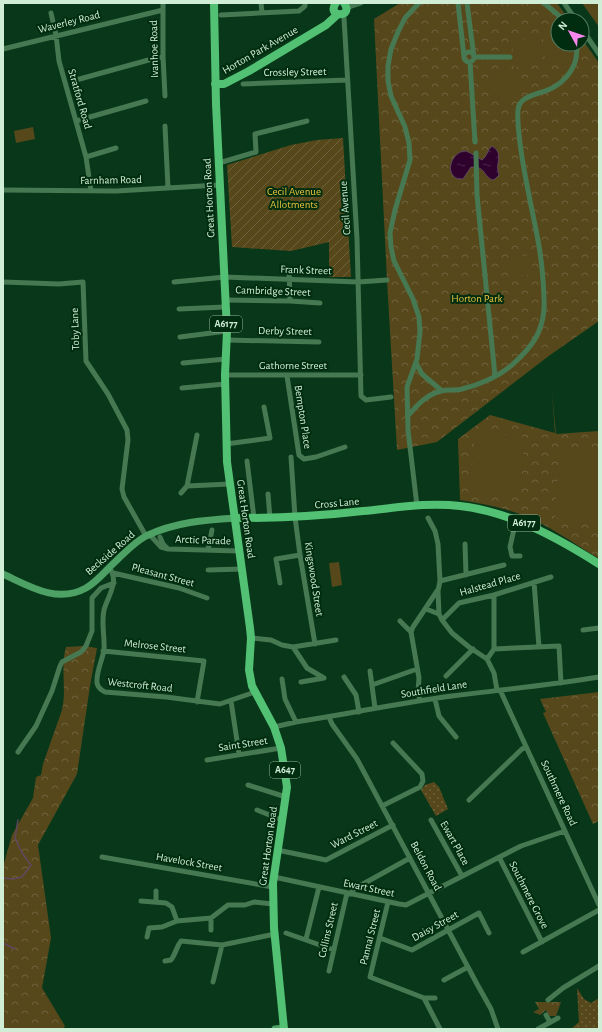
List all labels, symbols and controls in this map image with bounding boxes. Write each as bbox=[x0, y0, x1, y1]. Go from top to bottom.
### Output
street label: Waverley Road bbox=[37, 9, 101, 35]
north arrow bbox=[550, 12, 590, 52]
text: N bbox=[556, 19, 569, 32]
street label: Ivanhoe Road bbox=[148, 20, 160, 78]
street label: Horton Park Avenue bbox=[220, 24, 300, 76]
street label: Crossley Street bbox=[264, 66, 327, 78]
street label: Stratford Road bbox=[66, 68, 94, 131]
street label: Great Horton Road bbox=[201, 158, 217, 238]
street label: Farnham Road bbox=[80, 174, 142, 186]
street label: Cecil Avenue bbox=[338, 181, 352, 235]
park label: Cecil Avenue Allotments bbox=[267, 186, 321, 210]
street label: Frank Street bbox=[280, 264, 332, 276]
street label: Cambridge Street bbox=[235, 284, 311, 298]
park label: Horton Park bbox=[451, 293, 503, 304]
street label: Toby Lane bbox=[69, 308, 81, 350]
road number: A6177 bbox=[210, 316, 242, 332]
street label: Derby Street bbox=[258, 325, 312, 337]
street label: Gathorne Street bbox=[259, 360, 328, 371]
street label: Bempton Place bbox=[293, 384, 313, 450]
street label: Great Horton Road bbox=[235, 479, 257, 559]
street label: Cross Lane bbox=[314, 496, 360, 510]
road number: A6177 bbox=[508, 515, 540, 531]
street label: Beckside Road bbox=[83, 529, 137, 577]
street label: Arctic Parade bbox=[175, 534, 231, 546]
street label: Kingswood Street bbox=[303, 541, 325, 617]
street label: Pleasant Street bbox=[130, 561, 196, 589]
street label: Halstead Place bbox=[458, 570, 522, 598]
street label: Melrose Street bbox=[124, 637, 187, 655]
street label: Westcroft Road bbox=[107, 676, 173, 694]
street label: Southfield Lane bbox=[400, 678, 468, 700]
street label: Saint Street bbox=[218, 735, 269, 753]
street label: Southmere Road bbox=[539, 758, 579, 828]
road number: A647 bbox=[270, 762, 300, 778]
street label: Great Horton Road bbox=[257, 806, 279, 886]
street label: Ward Street bbox=[329, 817, 380, 851]
street label: Ewart Place bbox=[438, 819, 472, 867]
street label: Beldon Road bbox=[408, 840, 444, 893]
street label: Havelock Street bbox=[155, 851, 223, 873]
street label: Southmere Grove bbox=[507, 859, 551, 931]
street label: Ewart Street bbox=[342, 877, 396, 899]
street label: Collins Street bbox=[316, 901, 340, 959]
street label: Pannal Street bbox=[358, 907, 382, 966]
street label: Daisy Street bbox=[410, 909, 461, 943]

